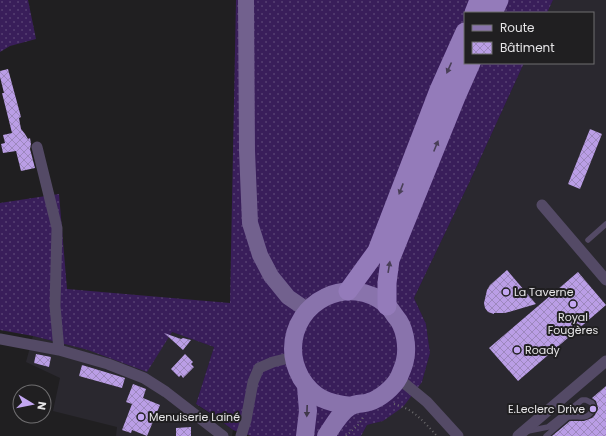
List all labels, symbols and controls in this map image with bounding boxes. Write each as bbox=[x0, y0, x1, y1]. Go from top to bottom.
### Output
legend bbox=[464, 12, 594, 64]
text: Route bbox=[500, 19, 534, 36]
text: Bâtiment bbox=[500, 39, 555, 56]
one-way arrow bbox=[446, 62, 452, 74]
one-way arrow bbox=[434, 139, 440, 151]
one-way arrow bbox=[398, 183, 404, 195]
one-way arrow bbox=[386, 261, 392, 273]
place label: La Taverne bbox=[514, 284, 574, 300]
marker: La Taverne bbox=[501, 287, 511, 297]
marker: Royal Fougères bbox=[568, 299, 578, 309]
place label: Royal Fougères bbox=[548, 309, 599, 338]
place label: Roady bbox=[525, 342, 561, 358]
marker: Roady bbox=[512, 345, 522, 355]
north arrow bbox=[12, 384, 52, 424]
text: N bbox=[33, 400, 50, 411]
place label: E.Leclerc Drive bbox=[508, 401, 585, 417]
marker: E.Leclerc Drive bbox=[588, 404, 598, 414]
one-way arrow bbox=[304, 405, 311, 417]
place label: Menuiserie Lainé bbox=[149, 409, 240, 425]
marker: Menuiserie Lainé bbox=[136, 412, 146, 422]

